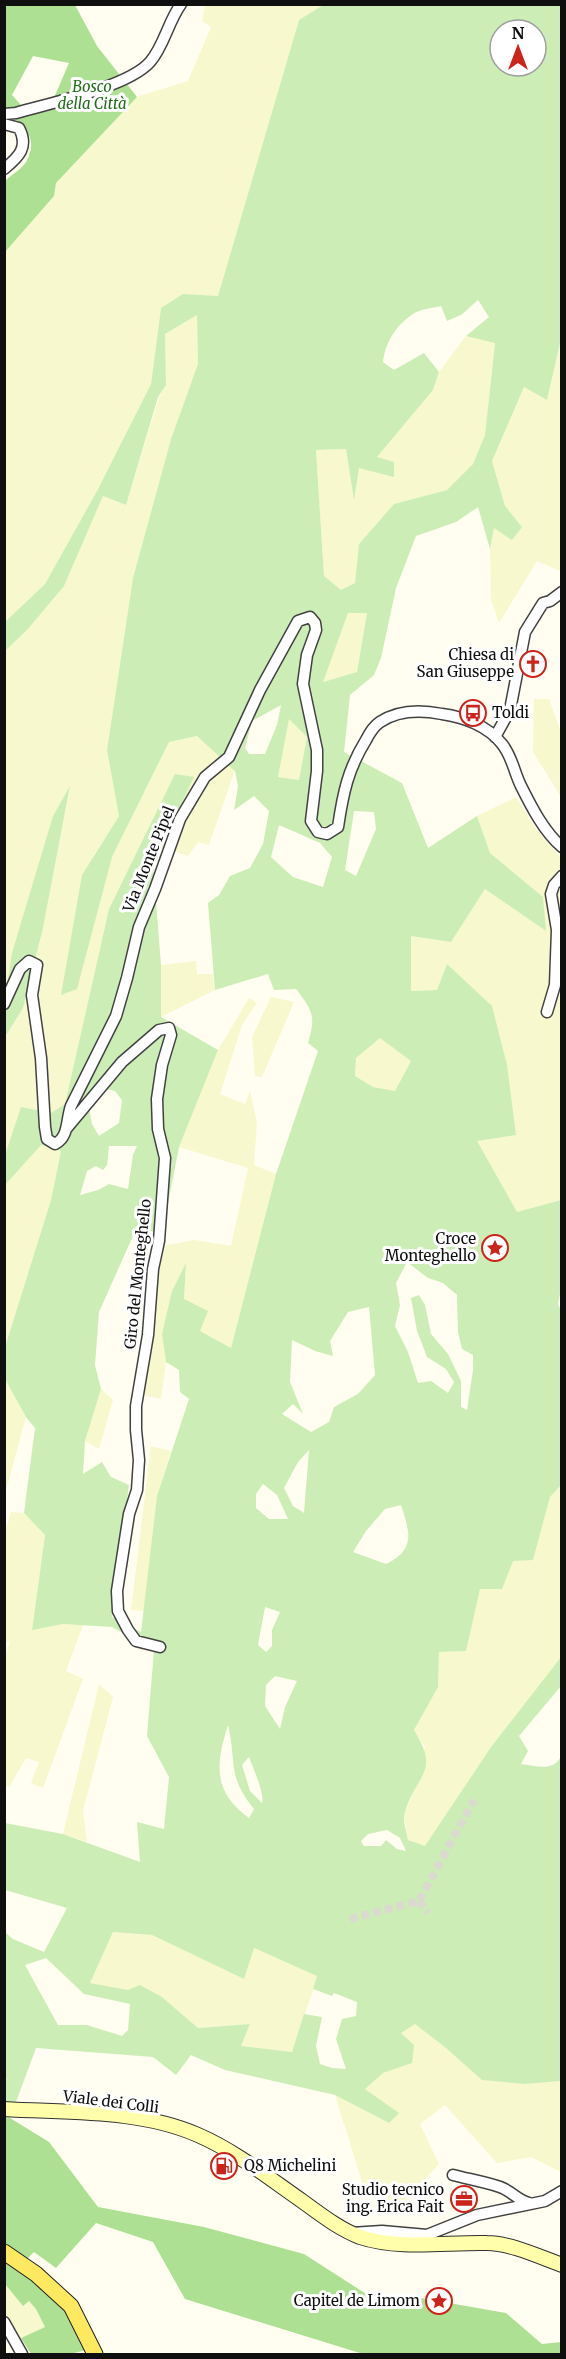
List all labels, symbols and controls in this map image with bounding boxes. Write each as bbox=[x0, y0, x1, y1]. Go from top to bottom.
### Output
north arrow bbox=[488, 18, 548, 78]
text: N bbox=[512, 23, 525, 43]
park label: Bosco della Città bbox=[57, 77, 127, 113]
place label: Chiesa di San Giuseppe bbox=[417, 645, 514, 681]
church icon: Chiesa di San Giuseppe bbox=[518, 649, 548, 679]
bus stop icon: Toldi bbox=[458, 698, 488, 728]
place label: Toldi bbox=[492, 703, 529, 722]
street label: Via Monte Pipel bbox=[118, 803, 179, 916]
street label: Giro del Monteghello bbox=[120, 1198, 155, 1350]
place label: Croce Monteghello bbox=[385, 1229, 476, 1265]
place icon: Croce Monteghello bbox=[480, 1233, 510, 1263]
street label: Viale dei Colli bbox=[61, 2086, 160, 2117]
fuel station icon: Q8 Michelini bbox=[209, 2151, 239, 2181]
place label: Q8 Michelini bbox=[244, 2156, 336, 2175]
place label: Studio tecnico ing. Erica Fait bbox=[342, 2180, 444, 2216]
office icon: Studio tecnico ing. Erica Fait bbox=[449, 2184, 479, 2214]
place icon: Capitel de Limom bbox=[424, 2286, 454, 2316]
place label: Capitel de Limom bbox=[294, 2291, 420, 2310]

